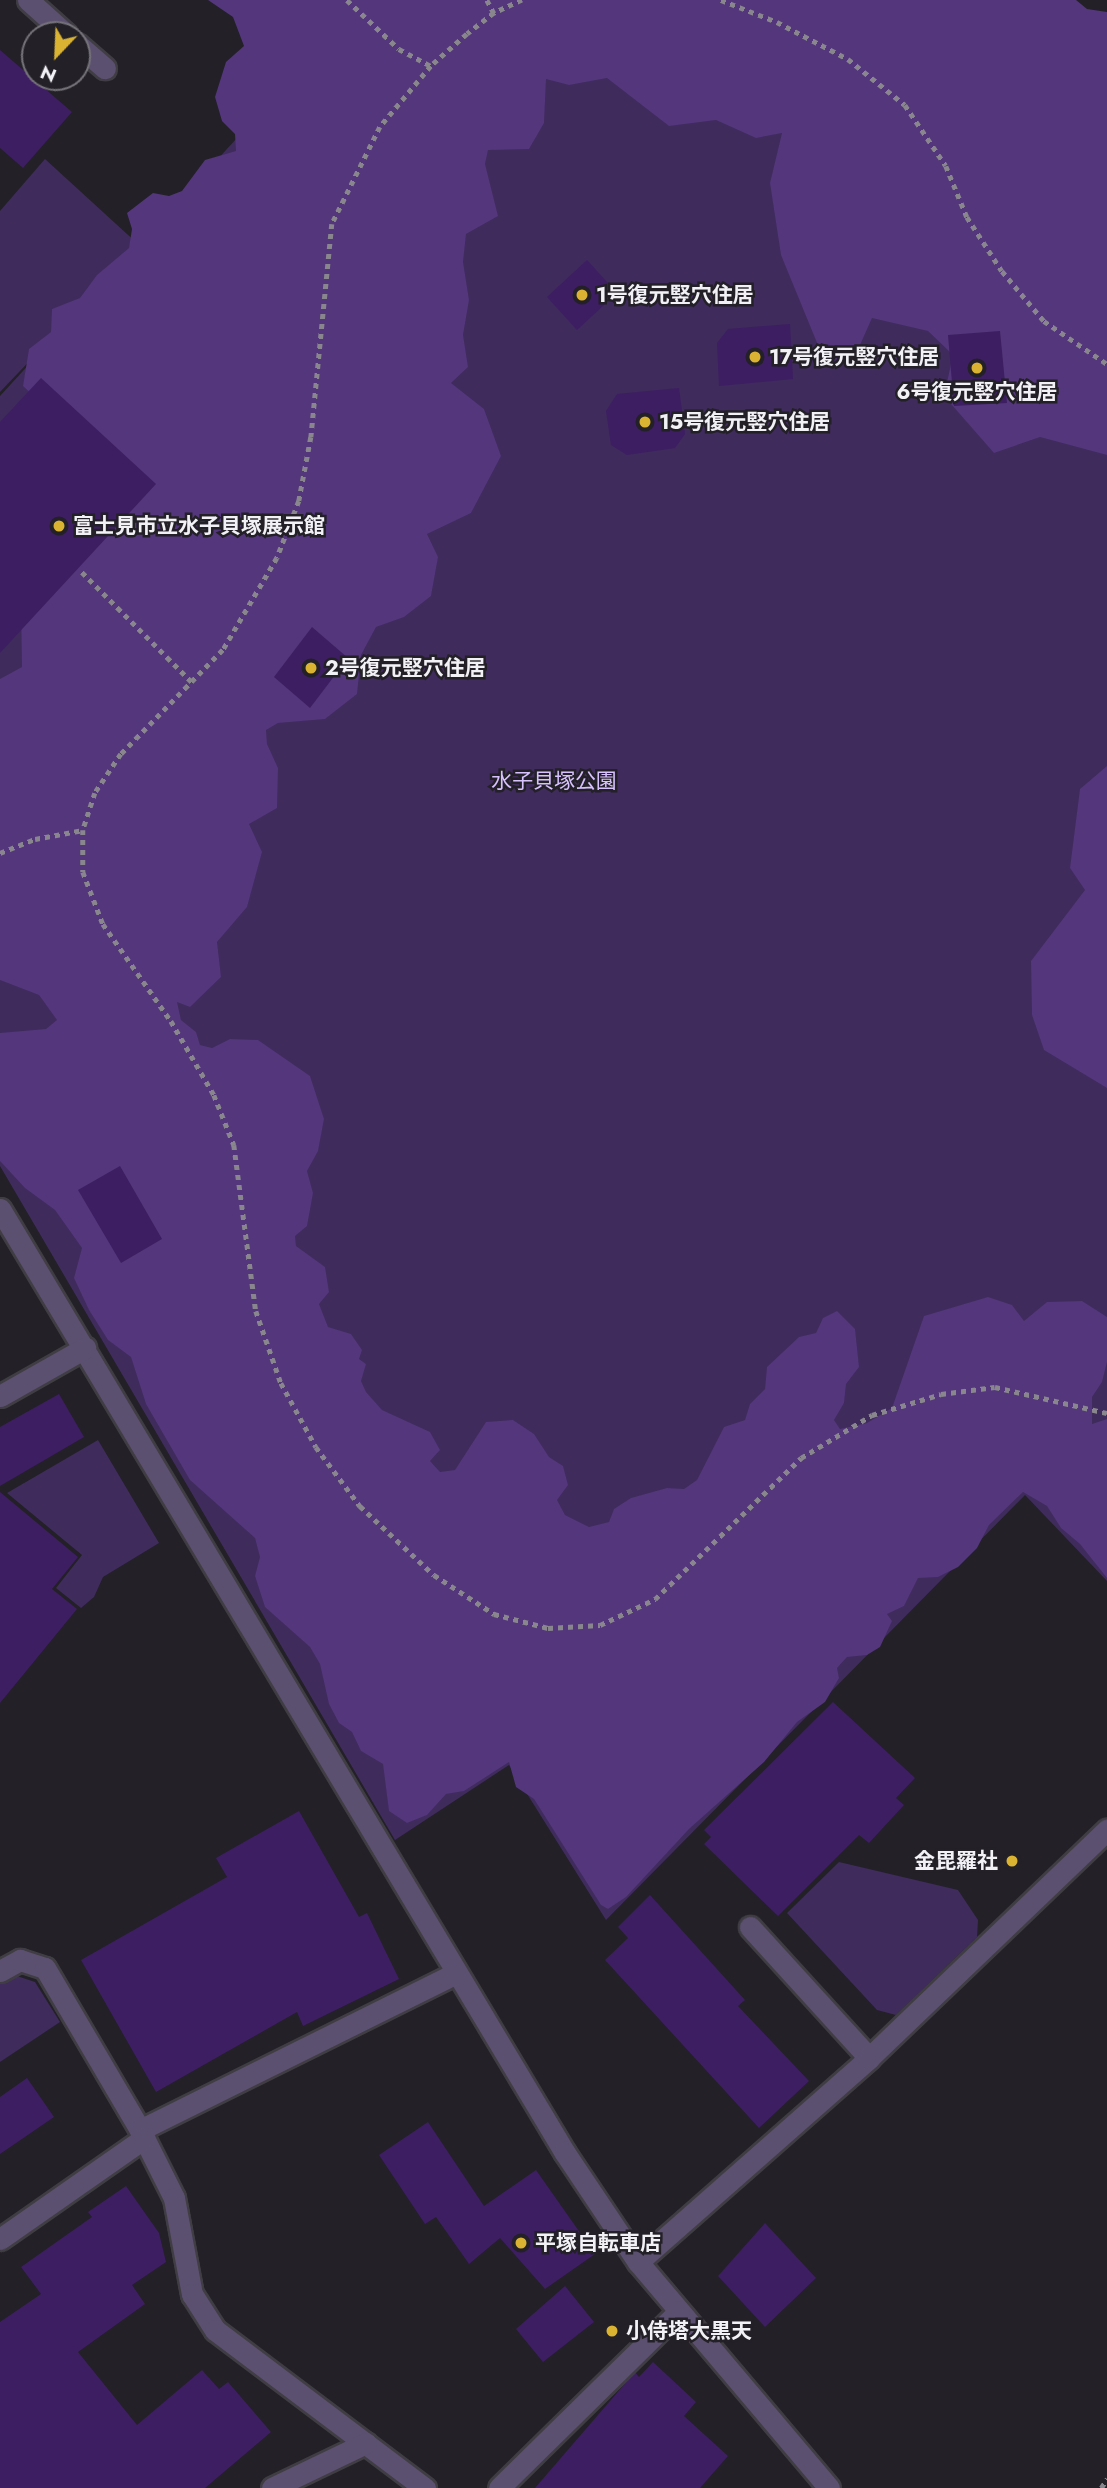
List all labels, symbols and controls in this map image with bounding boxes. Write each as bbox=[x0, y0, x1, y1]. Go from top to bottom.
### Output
north arrow bbox=[21, 21, 91, 91]
text: N bbox=[36, 59, 61, 89]
place label: 1号復元竪穴住居 bbox=[596, 282, 754, 308]
marker: 1号復元竪穴住居 bbox=[574, 287, 590, 303]
place label: 17号復元竪穴住居 bbox=[769, 344, 939, 370]
marker: 17号復元竪穴住居 bbox=[747, 349, 763, 365]
marker: 6号復元竪穴住居 bbox=[969, 360, 985, 376]
place label: 6号復元竪穴住居 bbox=[896, 379, 1058, 405]
place label: 15号復元竪穴住居 bbox=[659, 409, 830, 435]
marker: 15号復元竪穴住居 bbox=[637, 414, 653, 430]
place label: 富士見市立水子貝塚展示館 bbox=[73, 513, 325, 539]
marker: 富士見市立水子貝塚展示館 bbox=[51, 518, 67, 534]
place label: 2号復元竪穴住居 bbox=[325, 655, 486, 681]
marker: 2号復元竪穴住居 bbox=[303, 660, 319, 676]
park label: 水子貝塚公園 bbox=[491, 768, 617, 794]
place label: 金毘羅社 bbox=[914, 1848, 998, 1874]
marker: 金毘羅社 bbox=[1004, 1853, 1020, 1869]
place label: 平塚自転車店 bbox=[535, 2230, 661, 2256]
marker: 平塚自転車店 bbox=[513, 2235, 529, 2251]
place label: 小侍塔大黒天 bbox=[626, 2318, 752, 2344]
marker: 小侍塔大黒天 bbox=[604, 2323, 620, 2339]

